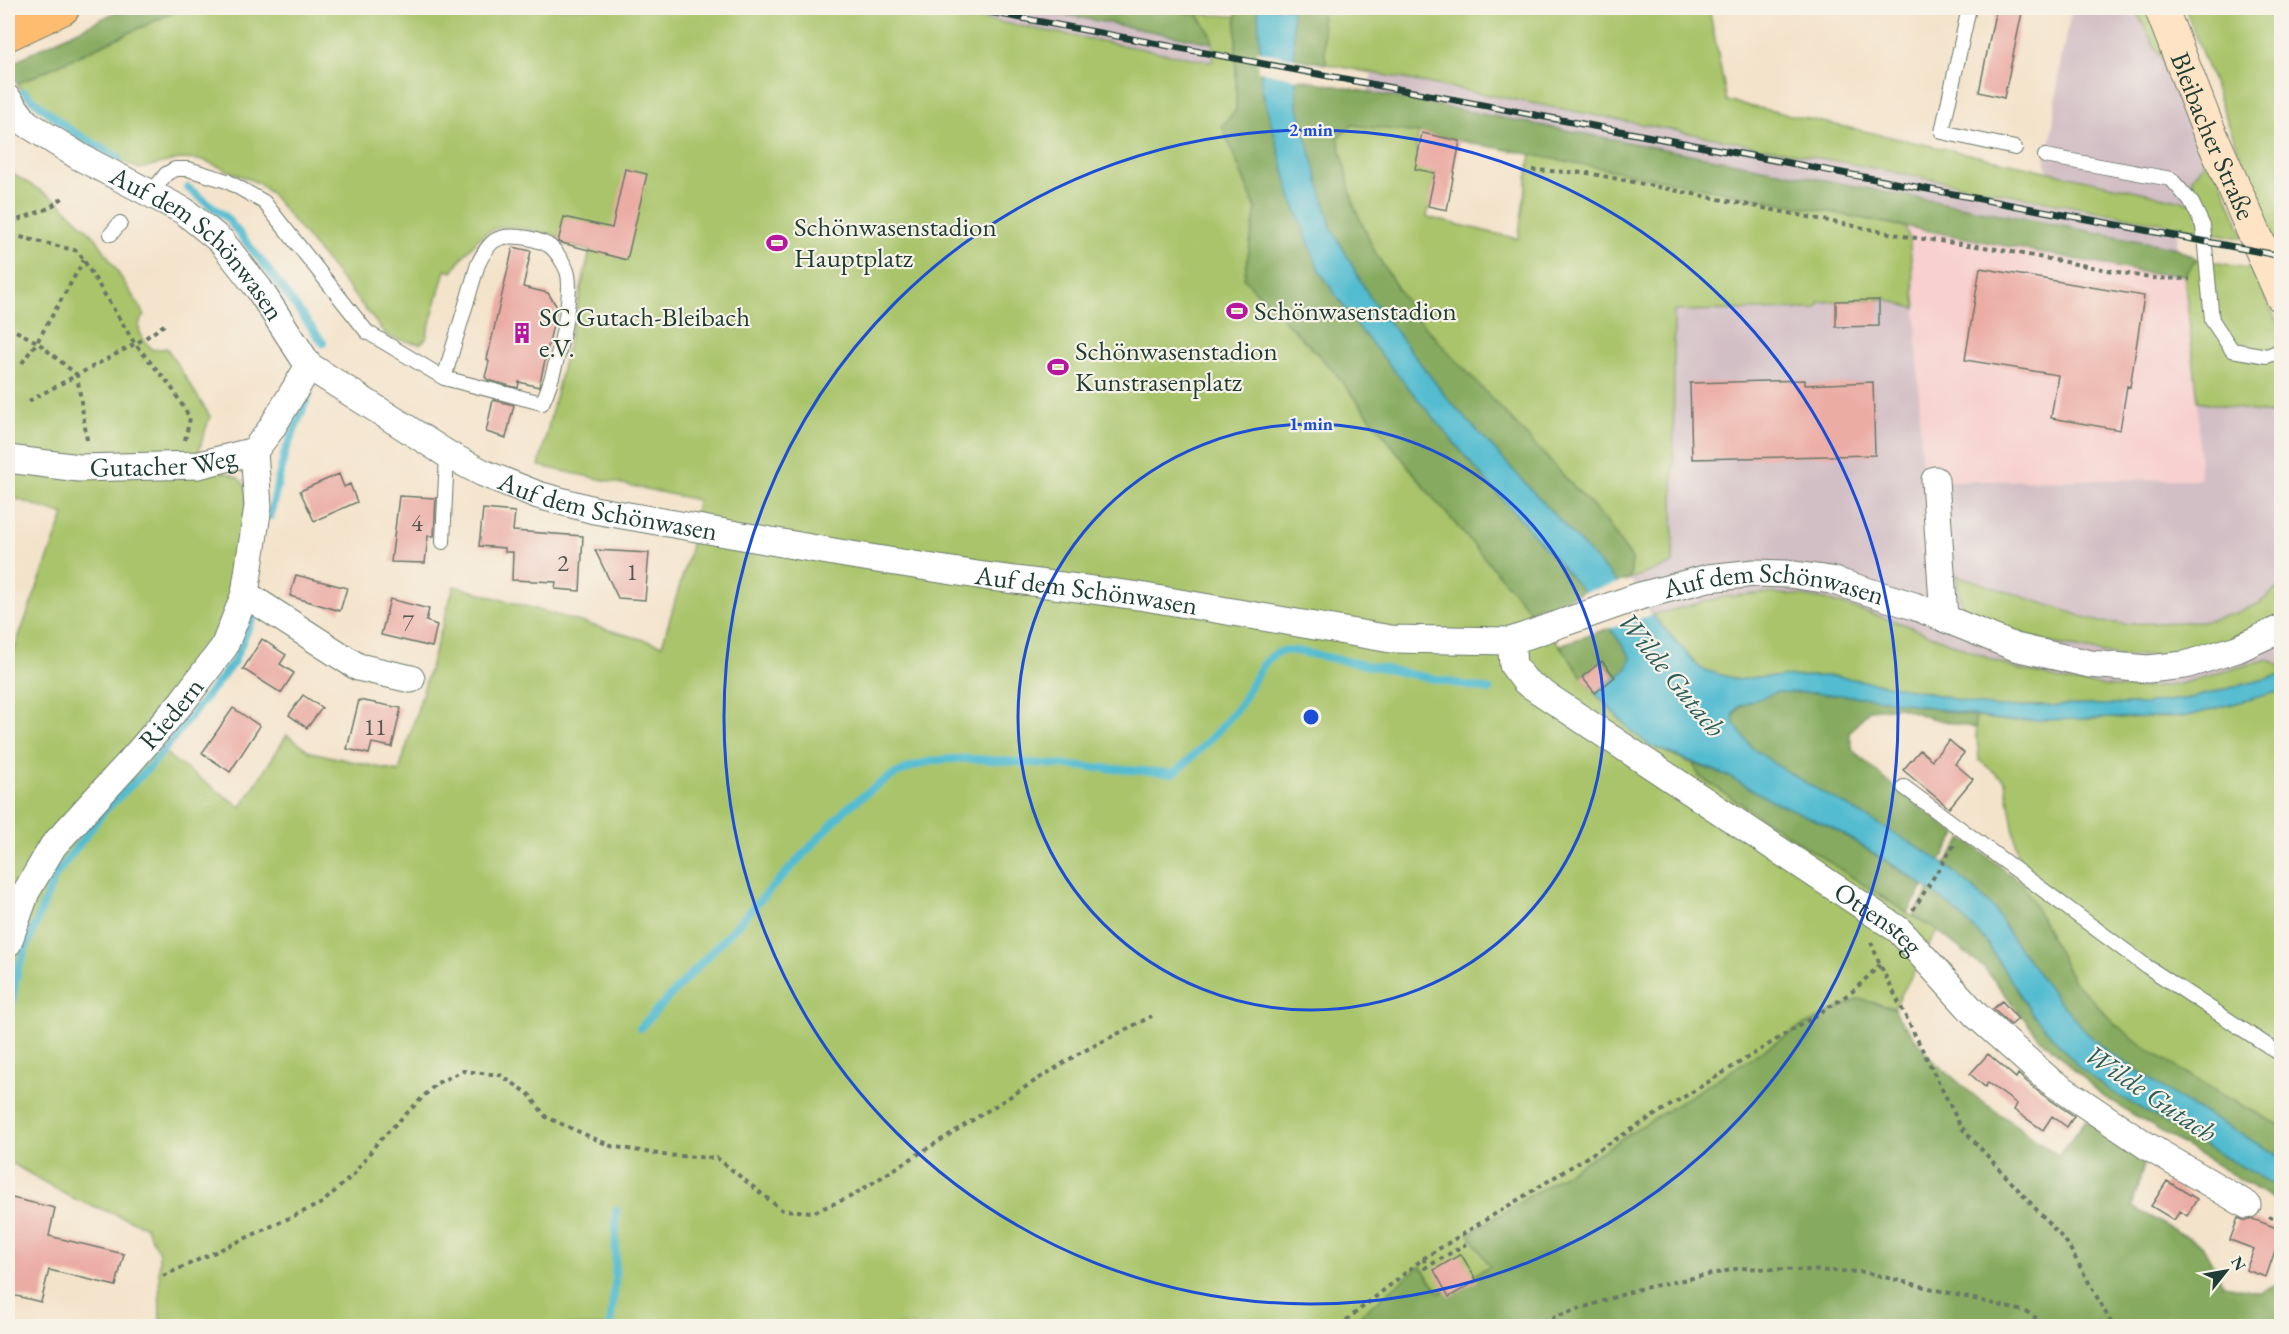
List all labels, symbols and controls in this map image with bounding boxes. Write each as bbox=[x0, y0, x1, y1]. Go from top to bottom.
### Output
street label: Bleibacher Straße bbox=[2163, 47, 2264, 225]
text: 2 min bbox=[1289, 118, 1333, 141]
street label: Auf dem Schönwasen bbox=[103, 157, 293, 327]
place label: Schönwasenstadion Hauptplatz bbox=[794, 209, 997, 275]
sports icon: Schönwasenstadion Hauptplatz bbox=[765, 231, 789, 255]
place label: Schönwasenstadion bbox=[1254, 293, 1457, 328]
place label: SC Gutach-Bleibach e.V. bbox=[539, 299, 750, 365]
sports icon: Schönwasenstadion bbox=[1225, 299, 1249, 323]
building icon: SC Gutach-Bleibach e.V. bbox=[510, 321, 534, 345]
place label: Schönwasenstadion Kunstrasenplatz bbox=[1075, 333, 1278, 399]
sports icon: Schönwasenstadion Kunstrasenplatz bbox=[1046, 355, 1070, 379]
text: 1 min bbox=[1289, 412, 1333, 435]
street label: Gutacher Weg bbox=[89, 438, 240, 485]
street label: Auf dem Schönwasen bbox=[492, 463, 720, 548]
house number: 4 bbox=[411, 507, 423, 538]
house number: 2 bbox=[557, 547, 569, 578]
street label: Auf dem Schönwasen bbox=[1658, 555, 1889, 613]
house number: 1 bbox=[626, 556, 638, 587]
street label: Auf dem Schönwasen bbox=[972, 557, 1200, 623]
water label: Wilde Gutach bbox=[1610, 604, 1734, 744]
house number: 7 bbox=[402, 607, 414, 638]
street label: Riedern bbox=[131, 670, 211, 757]
centre of rings bbox=[1301, 707, 1321, 727]
house number: 11 bbox=[363, 711, 387, 742]
street label: Ottensteg bbox=[1828, 874, 1931, 962]
water label: Wilde Gutach bbox=[2078, 1036, 2224, 1150]
north arrow bbox=[2196, 1241, 2256, 1301]
text: N bbox=[2226, 1253, 2251, 1275]

